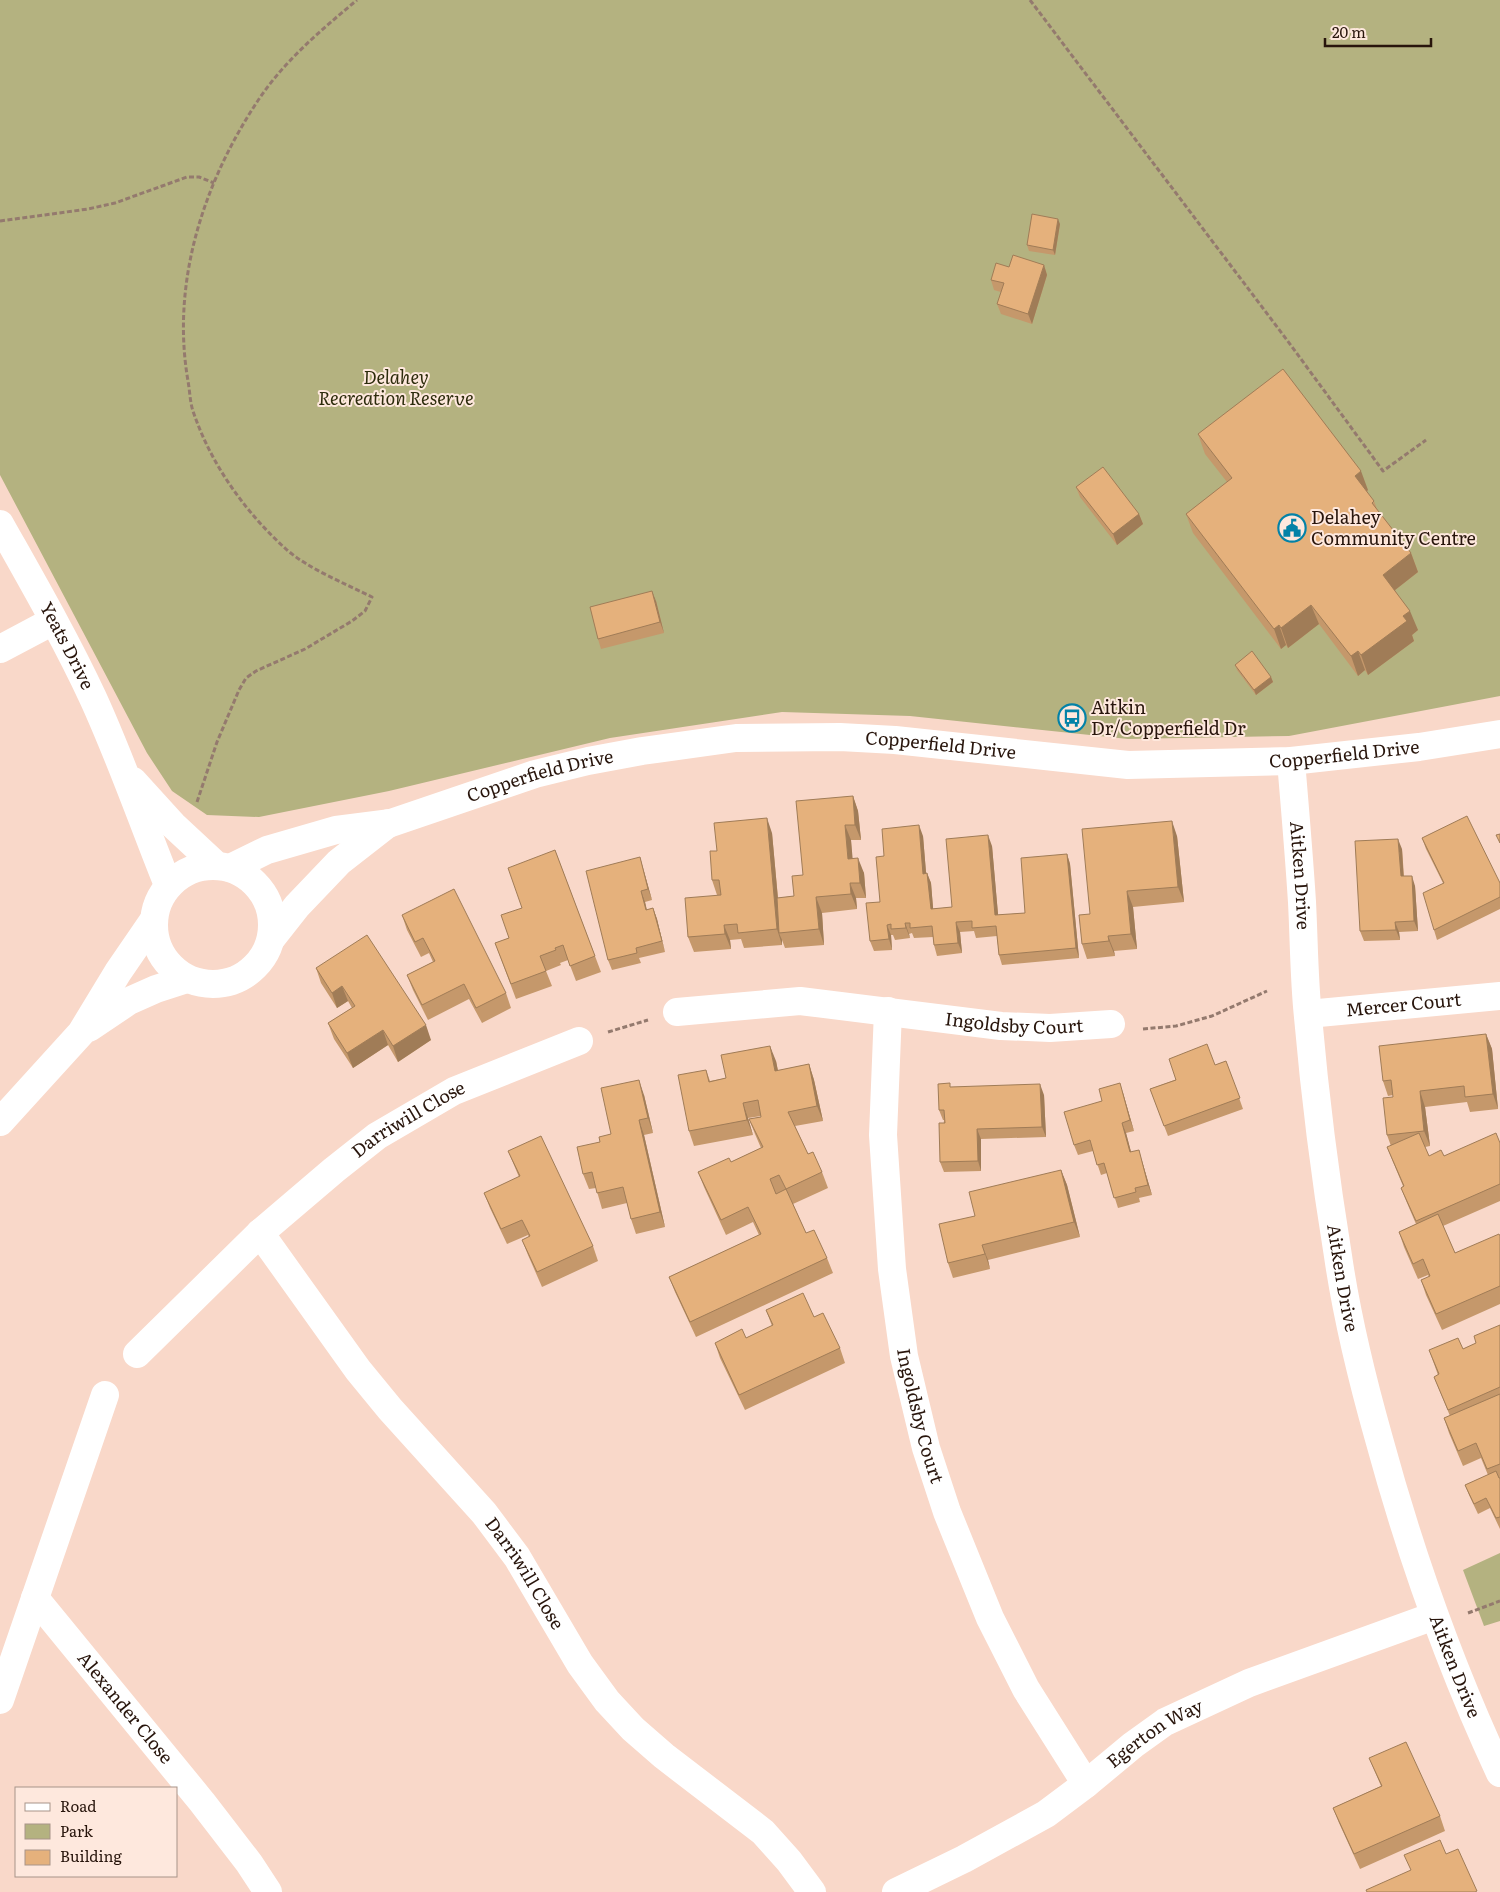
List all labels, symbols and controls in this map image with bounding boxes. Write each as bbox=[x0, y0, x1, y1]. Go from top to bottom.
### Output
scale bar bbox=[1325, 15, 1431, 47]
text: 20 m bbox=[1332, 20, 1366, 43]
park label: Delahey Recreation Reserve bbox=[318, 363, 474, 411]
place label: Delahey Community Centre bbox=[1311, 503, 1476, 551]
public building icon: Delahey Community Centre bbox=[1277, 513, 1307, 543]
street label: Yeats Drive bbox=[34, 596, 102, 694]
place label: Aitkin Dr/Copperfield Dr bbox=[1091, 693, 1246, 741]
bus stop icon: Aitkin Dr/Copperfield Dr bbox=[1057, 703, 1087, 733]
street label: Copperfield Drive bbox=[865, 723, 1017, 765]
street label: Copperfield Drive bbox=[1269, 732, 1421, 774]
street label: Copperfield Drive bbox=[463, 742, 615, 808]
street label: Aitken Drive bbox=[1284, 820, 1318, 930]
street label: Mercer Court bbox=[1345, 985, 1463, 1022]
street label: Ingoldsby Court bbox=[943, 1004, 1085, 1040]
street label: Darriwill Close bbox=[345, 1073, 469, 1163]
street label: Aitken Drive bbox=[1321, 1222, 1366, 1334]
street label: Ingoldsby Court bbox=[891, 1346, 952, 1487]
street label: Darriwill Close bbox=[479, 1511, 572, 1634]
street label: Aitken Drive bbox=[1424, 1611, 1489, 1722]
street label: Alexander Close bbox=[72, 1645, 180, 1769]
street label: Egerton Way bbox=[1100, 1691, 1207, 1774]
legend bbox=[15, 1787, 178, 1877]
text: Road bbox=[60, 1794, 96, 1817]
text: Park bbox=[60, 1819, 94, 1842]
text: Building bbox=[60, 1844, 122, 1867]

